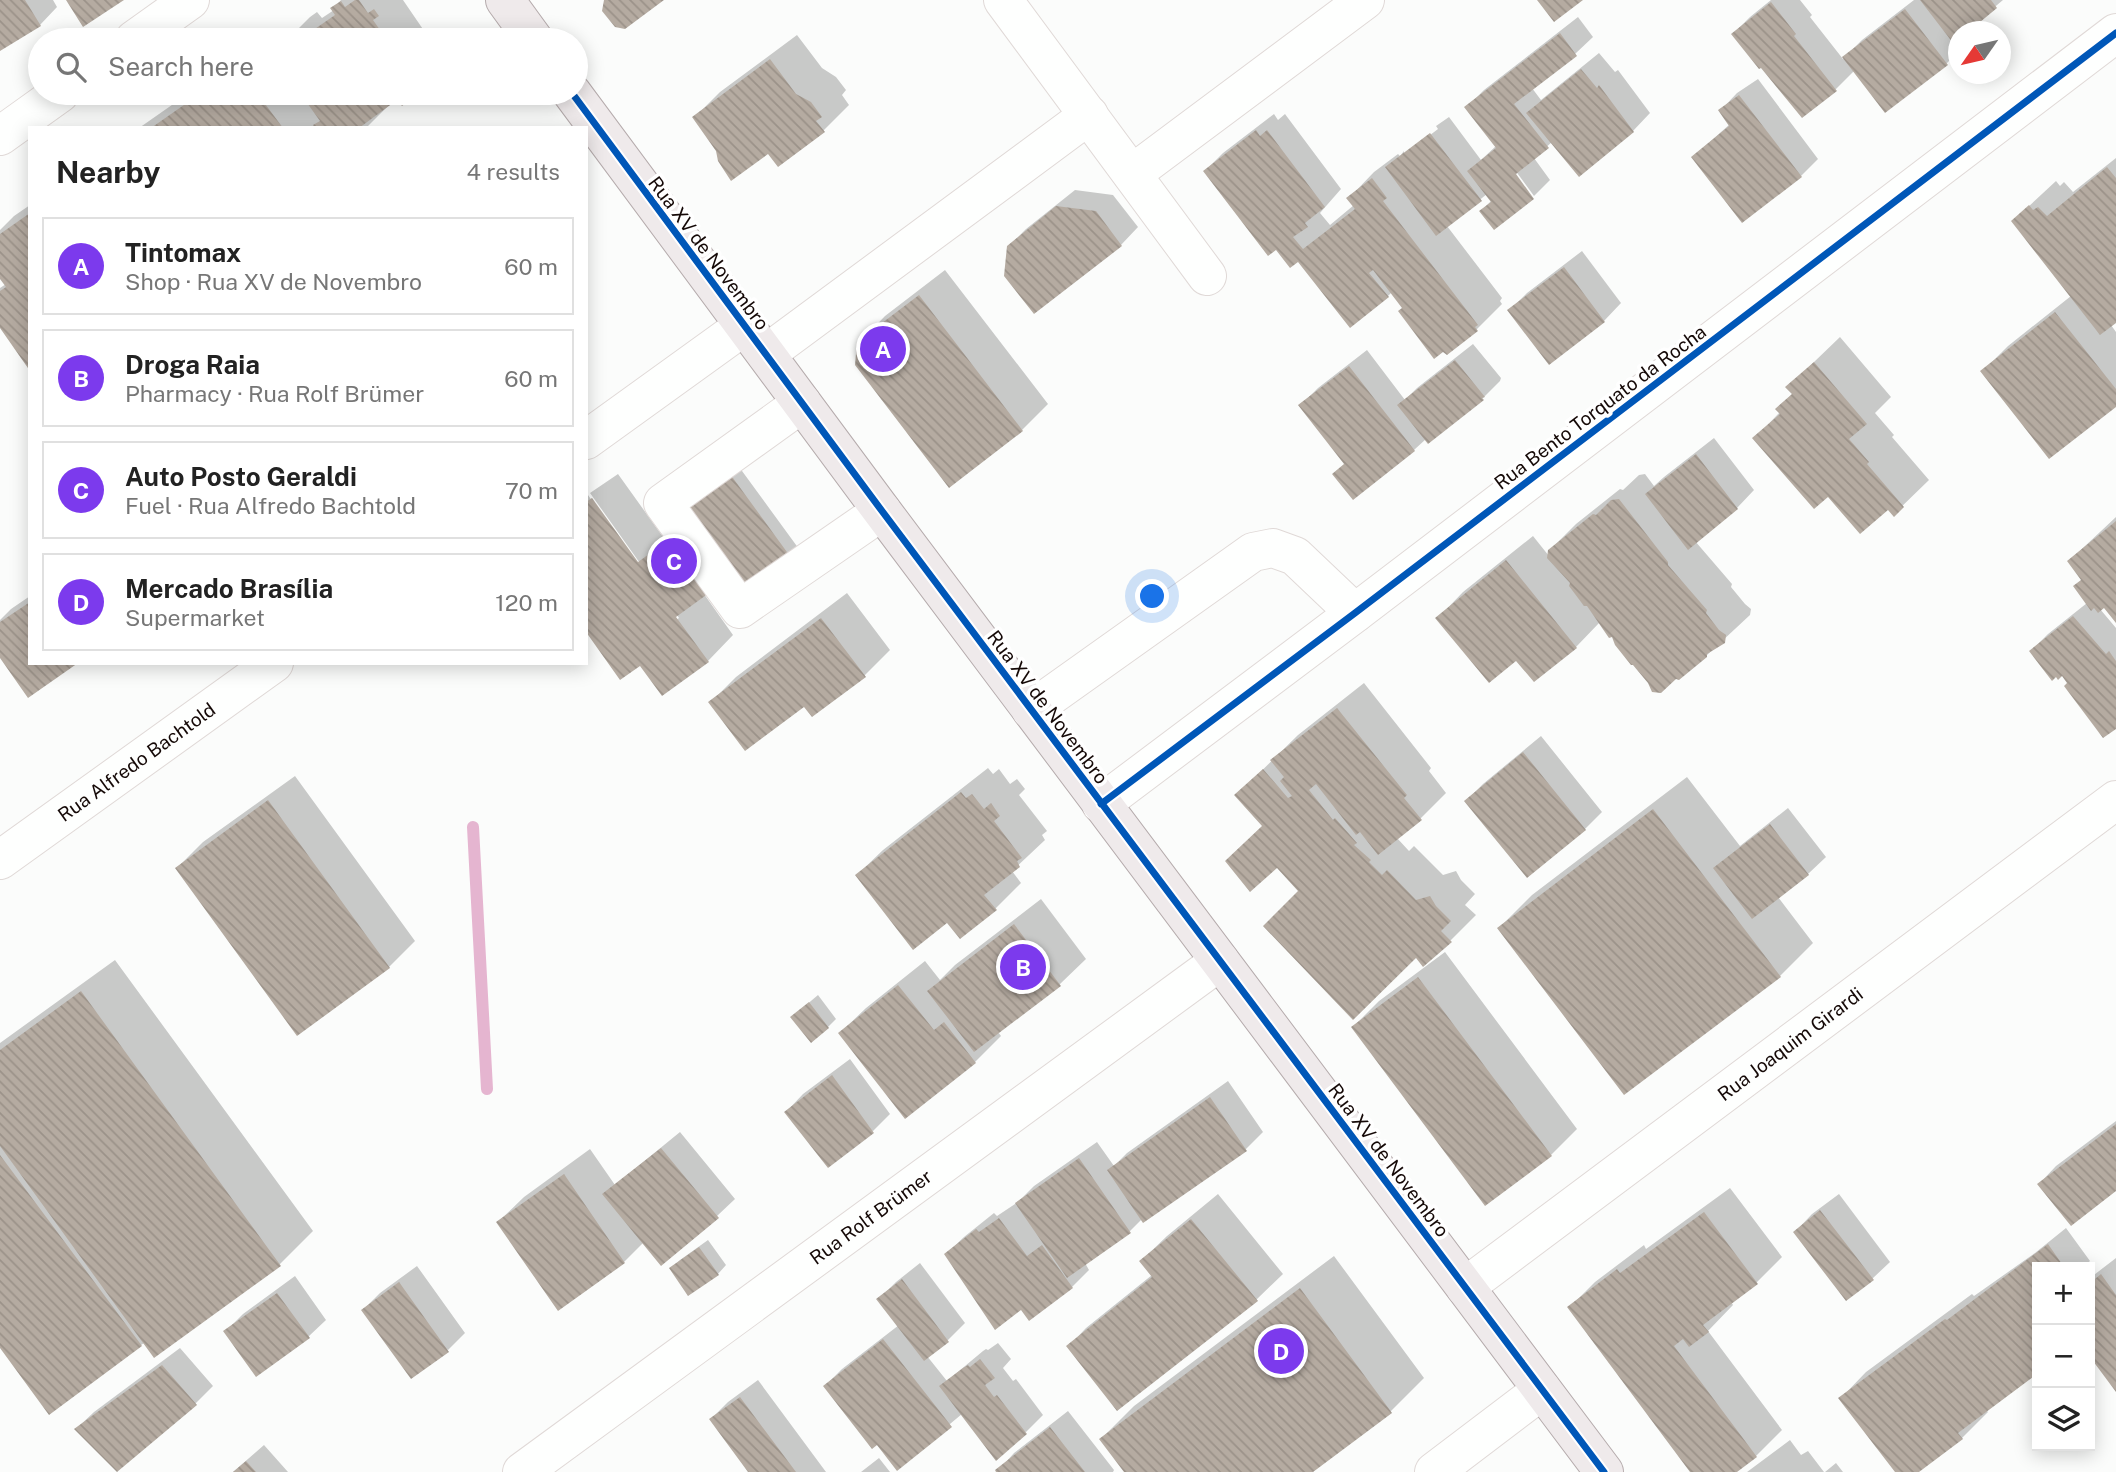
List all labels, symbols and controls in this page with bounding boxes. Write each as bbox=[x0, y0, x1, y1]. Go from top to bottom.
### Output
north arrow bbox=[1948, 21, 2011, 84]
search box bbox=[28, 28, 588, 105]
icon: search bbox=[52, 48, 90, 86]
text: Search here bbox=[108, 51, 254, 82]
text: Nearby bbox=[56, 154, 160, 190]
text: 4 results bbox=[466, 158, 560, 185]
street label: Rua XV de Novembro bbox=[644, 172, 774, 334]
text: Tintomax bbox=[125, 237, 241, 268]
text: A bbox=[73, 253, 89, 280]
text: 60 m bbox=[504, 253, 558, 280]
text: Shop · Rua XV de Novembro bbox=[125, 268, 422, 295]
street label: Rua Bento Torquato da Rocha bbox=[1490, 320, 1710, 494]
pin: A bbox=[860, 323, 906, 375]
text: Droga Raia bbox=[125, 349, 260, 380]
text: B bbox=[73, 365, 89, 392]
text: 60 m bbox=[504, 365, 558, 392]
text: Pharmacy · Rua Rolf Brümer bbox=[125, 380, 424, 407]
text: Auto Posto Geraldi bbox=[125, 461, 357, 492]
text: C bbox=[73, 477, 89, 504]
text: 70 m bbox=[505, 477, 558, 504]
text: Fuel · Rua Alfredo Bachtold bbox=[125, 492, 416, 519]
pin: C bbox=[651, 535, 697, 587]
text: Mercado Brasília bbox=[125, 573, 333, 604]
your location bbox=[1135, 579, 1169, 613]
text: D bbox=[73, 589, 89, 616]
text: 120 m bbox=[495, 589, 558, 616]
text: Supermarket bbox=[125, 604, 265, 631]
street label: Rua XV de Novembro bbox=[983, 626, 1113, 788]
street label: Rua Alfredo Bachtold bbox=[53, 698, 219, 826]
pin: B bbox=[1000, 941, 1046, 993]
street label: Rua Joaquim Girardi bbox=[1713, 982, 1867, 1105]
street label: Rua XV de Novembro bbox=[1324, 1079, 1454, 1241]
street label: Rua Rolf Brümer bbox=[805, 1165, 936, 1269]
map controls bbox=[2032, 1262, 2095, 1451]
button: + bbox=[2032, 1262, 2095, 1325]
pin: D bbox=[1258, 1325, 1304, 1377]
button: − bbox=[2032, 1325, 2095, 1388]
button: layers bbox=[2032, 1388, 2095, 1451]

